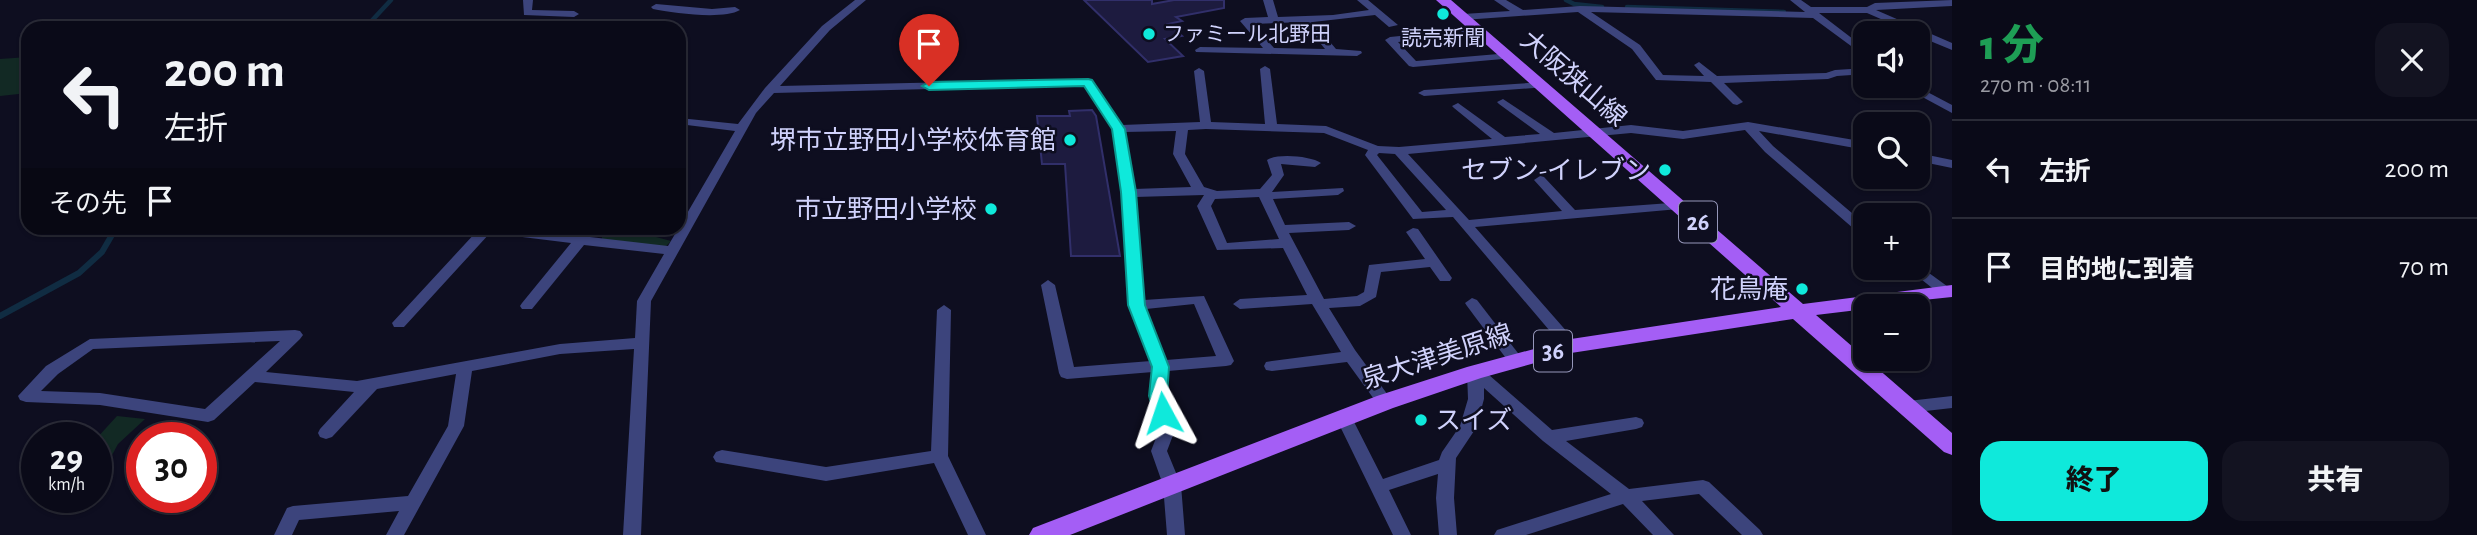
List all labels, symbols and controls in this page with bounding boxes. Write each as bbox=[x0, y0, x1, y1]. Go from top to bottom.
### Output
marker: 読売新聞 bbox=[1435, 6, 1451, 22]
pin bbox=[899, 14, 959, 86]
map controls bbox=[1853, 21, 1930, 371]
button: sound bbox=[1853, 21, 1930, 98]
place label: ファミール北野田 bbox=[1163, 23, 1331, 45]
button: close bbox=[2375, 23, 2449, 97]
icon: arrive bbox=[910, 25, 948, 63]
text: 1 分 bbox=[1980, 25, 2044, 67]
marker: ファミール北野田 bbox=[1141, 26, 1157, 42]
street label: 大阪狭山線 bbox=[1516, 26, 1632, 131]
place label: 読売新聞 bbox=[1401, 27, 1485, 49]
text: 200 m bbox=[164, 47, 285, 96]
icon: left bbox=[49, 49, 140, 140]
text: 270 m · 08:11 bbox=[1980, 74, 2091, 97]
button: search bbox=[1853, 112, 1930, 189]
text: 左折 bbox=[164, 113, 228, 145]
place label: 堺市立野田小学校体育館 bbox=[770, 126, 1056, 154]
marker: 堺市立野田小学校体育館 bbox=[1062, 132, 1078, 148]
icon: left bbox=[1980, 150, 2018, 188]
place label: セブン-イレブン bbox=[1461, 156, 1651, 184]
text: 200 m bbox=[2385, 156, 2449, 182]
text: 左折 bbox=[2039, 159, 2091, 185]
marker: セブン-イレブン bbox=[1657, 162, 1673, 178]
icon: arrive bbox=[141, 182, 179, 220]
text: その先 bbox=[49, 191, 127, 217]
place label: 市立野田小学校 bbox=[795, 195, 977, 223]
marker: 市立野田小学校 bbox=[983, 201, 999, 217]
road number: 26 bbox=[1679, 202, 1717, 243]
button: + bbox=[1853, 203, 1930, 280]
icon: arrive bbox=[1980, 248, 2018, 286]
text: 70 m bbox=[2399, 254, 2449, 280]
text: 目的地に到着 bbox=[2039, 257, 2195, 283]
place label: 花鳥庵 bbox=[1710, 275, 1788, 303]
marker: 花鳥庵 bbox=[1794, 281, 1810, 297]
button: − bbox=[1853, 294, 1930, 371]
street label: 泉大津美原線 bbox=[1359, 320, 1516, 393]
road number: 36 bbox=[1534, 330, 1572, 372]
position arrow bbox=[1126, 376, 1200, 450]
place label: スイズ bbox=[1435, 406, 1512, 434]
marker: スイズ bbox=[1413, 412, 1429, 428]
speed limit sign: 30 bbox=[126, 422, 217, 513]
text: 29 bbox=[50, 441, 83, 476]
button: 終了 bbox=[1980, 441, 2208, 521]
button: 共有 bbox=[2222, 441, 2449, 521]
text: km/h bbox=[48, 476, 85, 494]

